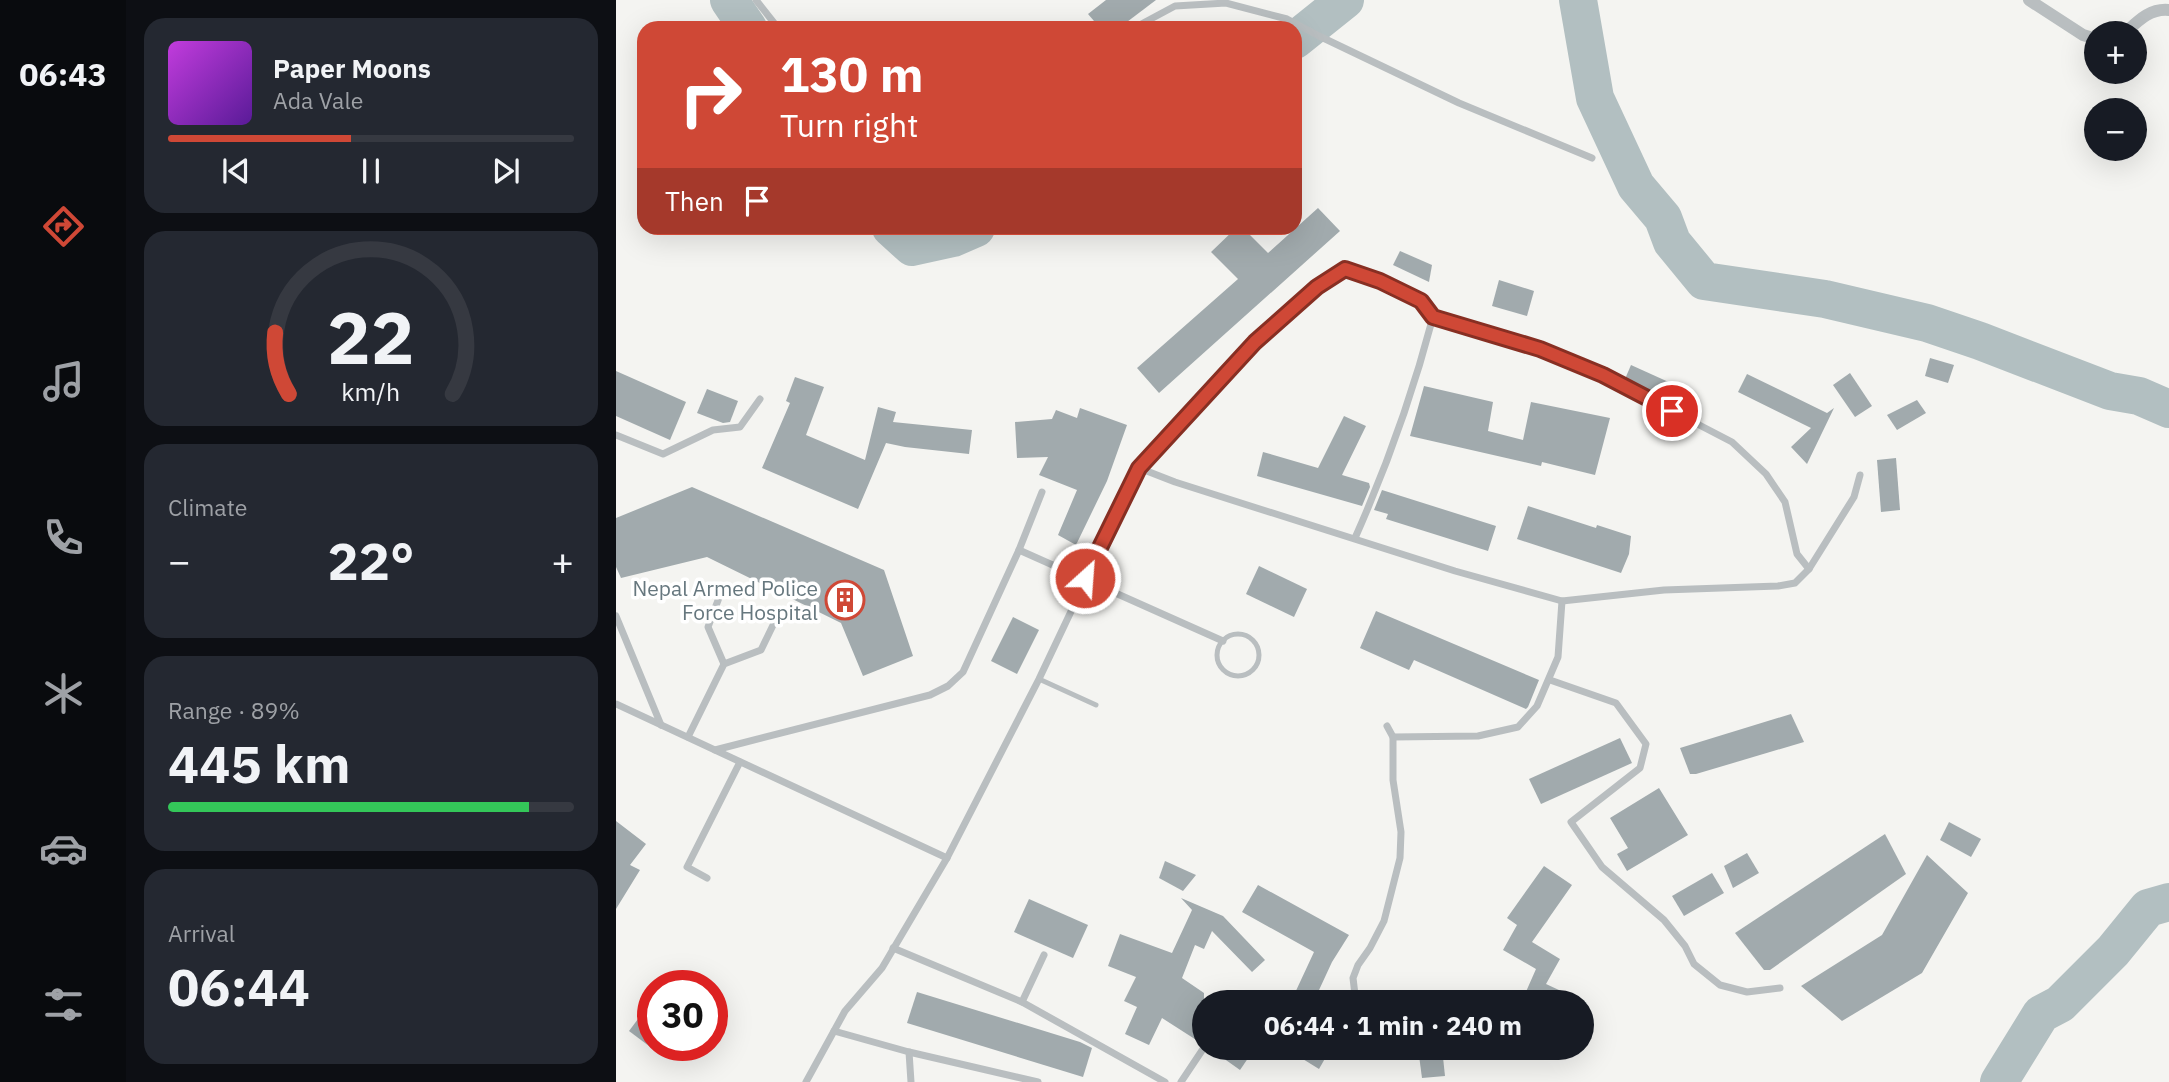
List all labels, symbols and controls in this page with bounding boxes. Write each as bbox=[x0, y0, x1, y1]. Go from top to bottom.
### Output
map controls bbox=[2084, 21, 2147, 161]
button: + bbox=[2084, 21, 2147, 84]
text: 130 m bbox=[780, 42, 924, 105]
icon: right bbox=[665, 49, 756, 140]
text: Paper Moons bbox=[273, 51, 431, 85]
text: 06:43 bbox=[19, 53, 107, 95]
text: Ada Vale bbox=[273, 85, 363, 115]
button: − bbox=[2084, 98, 2147, 161]
text: Turn right bbox=[780, 104, 918, 146]
icon: previous bbox=[217, 152, 255, 190]
icon: pause bbox=[352, 152, 390, 190]
icon: next bbox=[487, 152, 525, 190]
icon: arrive bbox=[738, 182, 776, 220]
text: Then bbox=[665, 184, 724, 218]
icon: directions bbox=[39, 202, 88, 251]
text: 22 bbox=[327, 290, 415, 385]
icon: music bbox=[39, 357, 88, 406]
text: km/h bbox=[342, 375, 400, 408]
pin bbox=[1642, 381, 1702, 441]
icon: arrive bbox=[1653, 392, 1691, 430]
text: Climate bbox=[168, 492, 247, 522]
icon: phone bbox=[39, 513, 88, 562]
text: 22° bbox=[328, 527, 414, 594]
text: − bbox=[168, 536, 191, 585]
text: + bbox=[551, 536, 574, 585]
position arrow bbox=[1048, 541, 1122, 615]
place label: Nepal Armed Police Force Hospital bbox=[632, 574, 818, 626]
building icon: Nepal Armed Police Force Hospital bbox=[824, 579, 866, 621]
icon: climate bbox=[39, 669, 88, 718]
text: Range · 89% bbox=[168, 695, 300, 725]
text: 445 km bbox=[168, 730, 350, 797]
icon: car bbox=[39, 824, 88, 873]
text: Arrival bbox=[168, 918, 235, 948]
text: 06:44 bbox=[168, 953, 310, 1020]
speed limit sign: 30 bbox=[637, 970, 728, 1061]
icon: filters bbox=[39, 980, 88, 1029]
text: 06:44 · 1 min · 240 m bbox=[1264, 1008, 1522, 1042]

